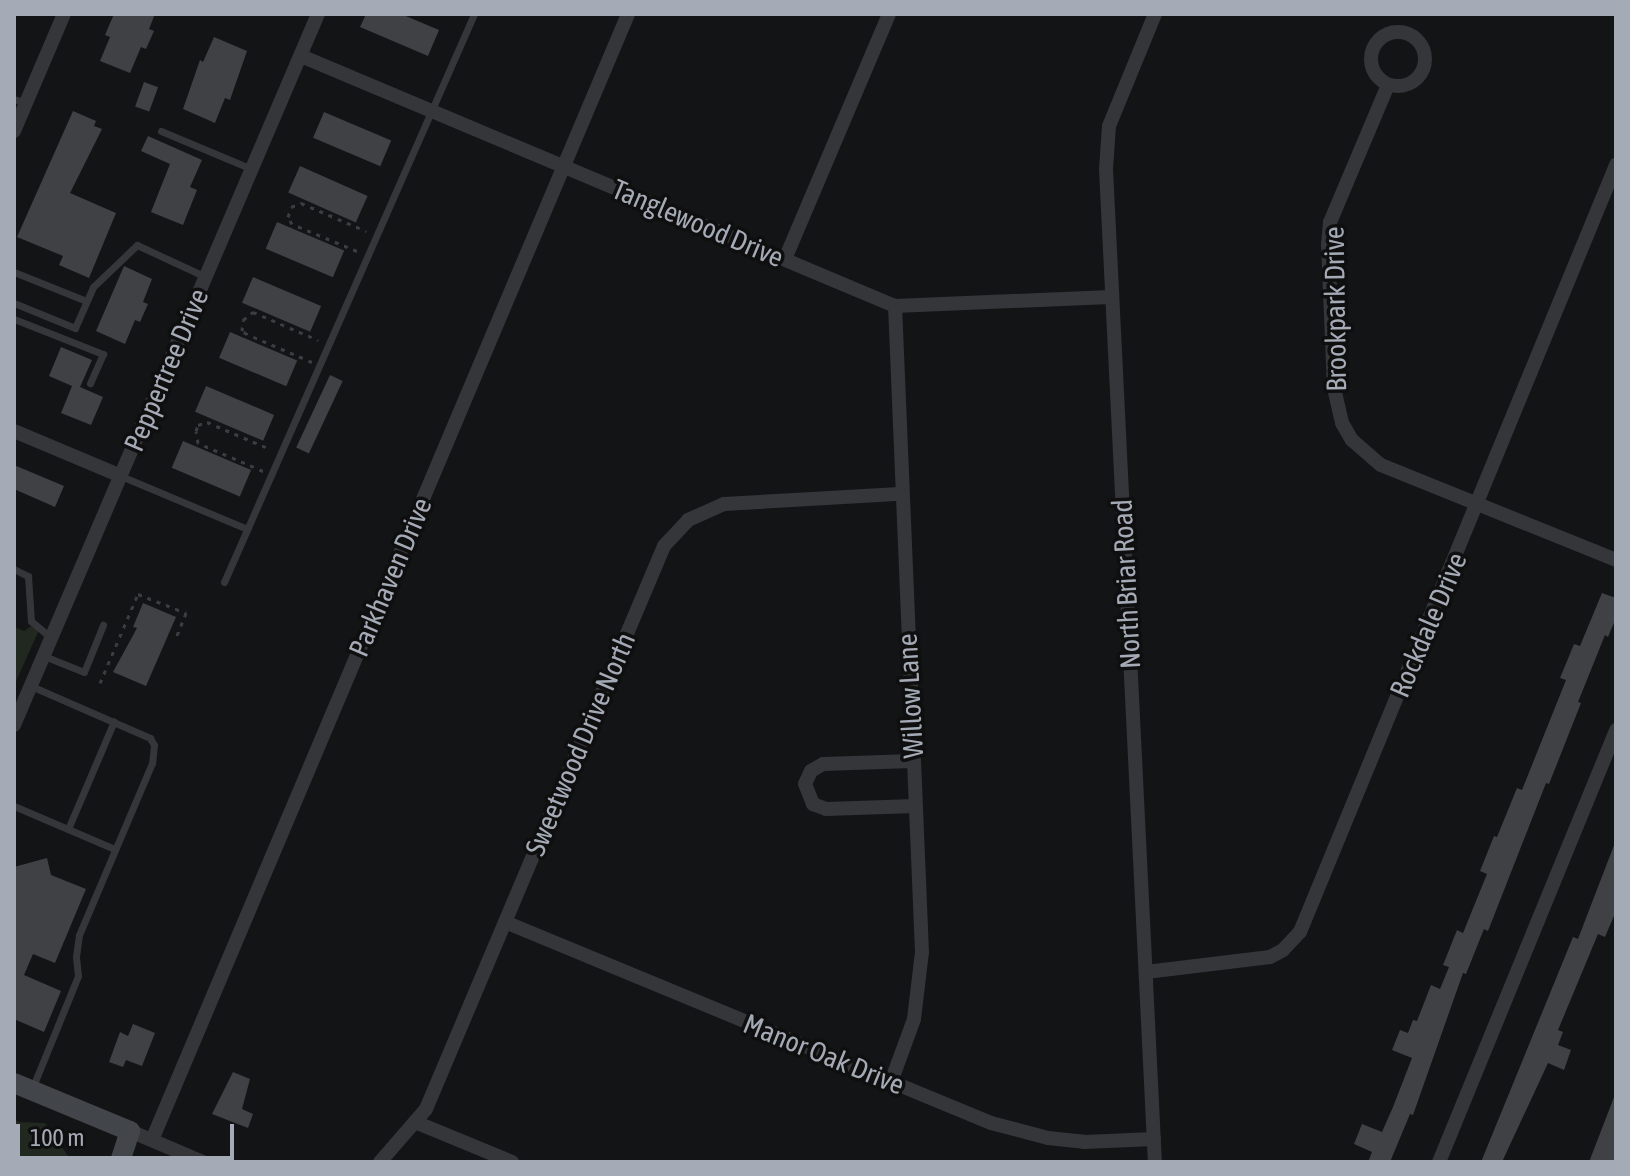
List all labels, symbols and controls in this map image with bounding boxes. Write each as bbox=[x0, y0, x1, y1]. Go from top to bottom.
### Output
street label: Tanglewood Drive bbox=[607, 172, 789, 274]
street label: Brookpark Drive bbox=[1317, 226, 1353, 392]
street label: Peppertree Drive bbox=[117, 284, 215, 456]
street label: Parkhaven Drive bbox=[342, 493, 438, 661]
street label: North Briar Road bbox=[1105, 498, 1147, 670]
street label: Rockdale Drive bbox=[1383, 548, 1473, 702]
street label: Sweetwood Drive North bbox=[518, 628, 642, 860]
street label: Willow Lane bbox=[890, 633, 930, 759]
street label: Manor Oak Drive bbox=[739, 1006, 909, 1102]
scale bar bbox=[20, 1108, 238, 1158]
text: 100 m bbox=[30, 1124, 84, 1151]

